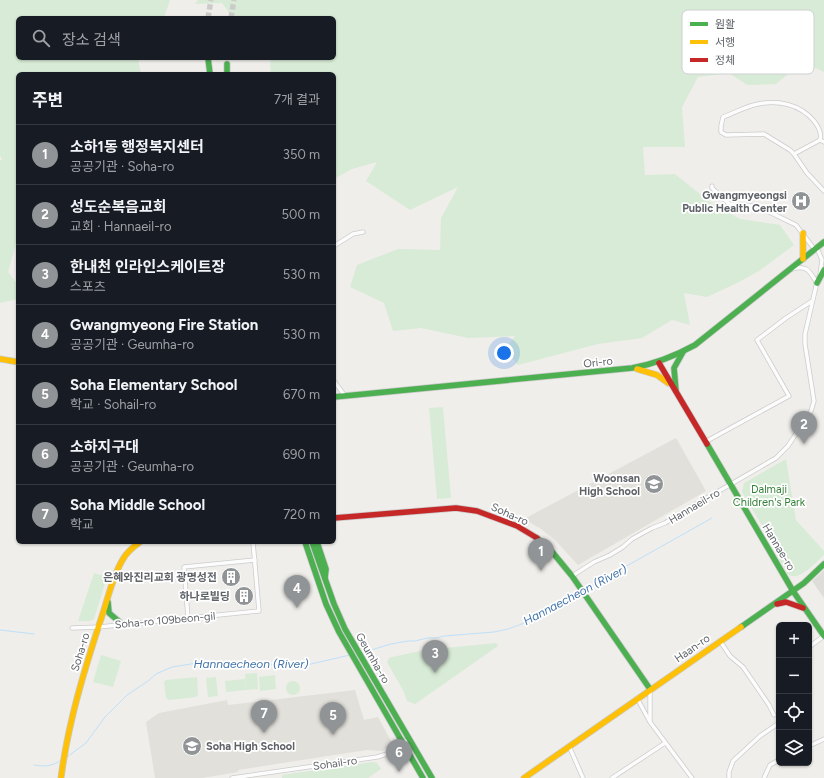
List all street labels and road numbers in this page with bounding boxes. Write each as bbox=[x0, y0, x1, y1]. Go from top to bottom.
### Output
street label: Ori-ro bbox=[583, 354, 613, 371]
street label: Hannaeil-ro bbox=[666, 486, 722, 527]
street label: Soha-ro bbox=[489, 500, 531, 528]
street label: Hannae-ro bbox=[759, 521, 798, 573]
street label: Soha-ro 109beon-gil bbox=[114, 610, 216, 631]
street label: Soha-ro bbox=[68, 631, 92, 673]
street label: Geumha-ro bbox=[353, 631, 392, 686]
street label: Haan-ro bbox=[672, 632, 713, 665]
street label: Sohail-ro bbox=[312, 754, 358, 773]

